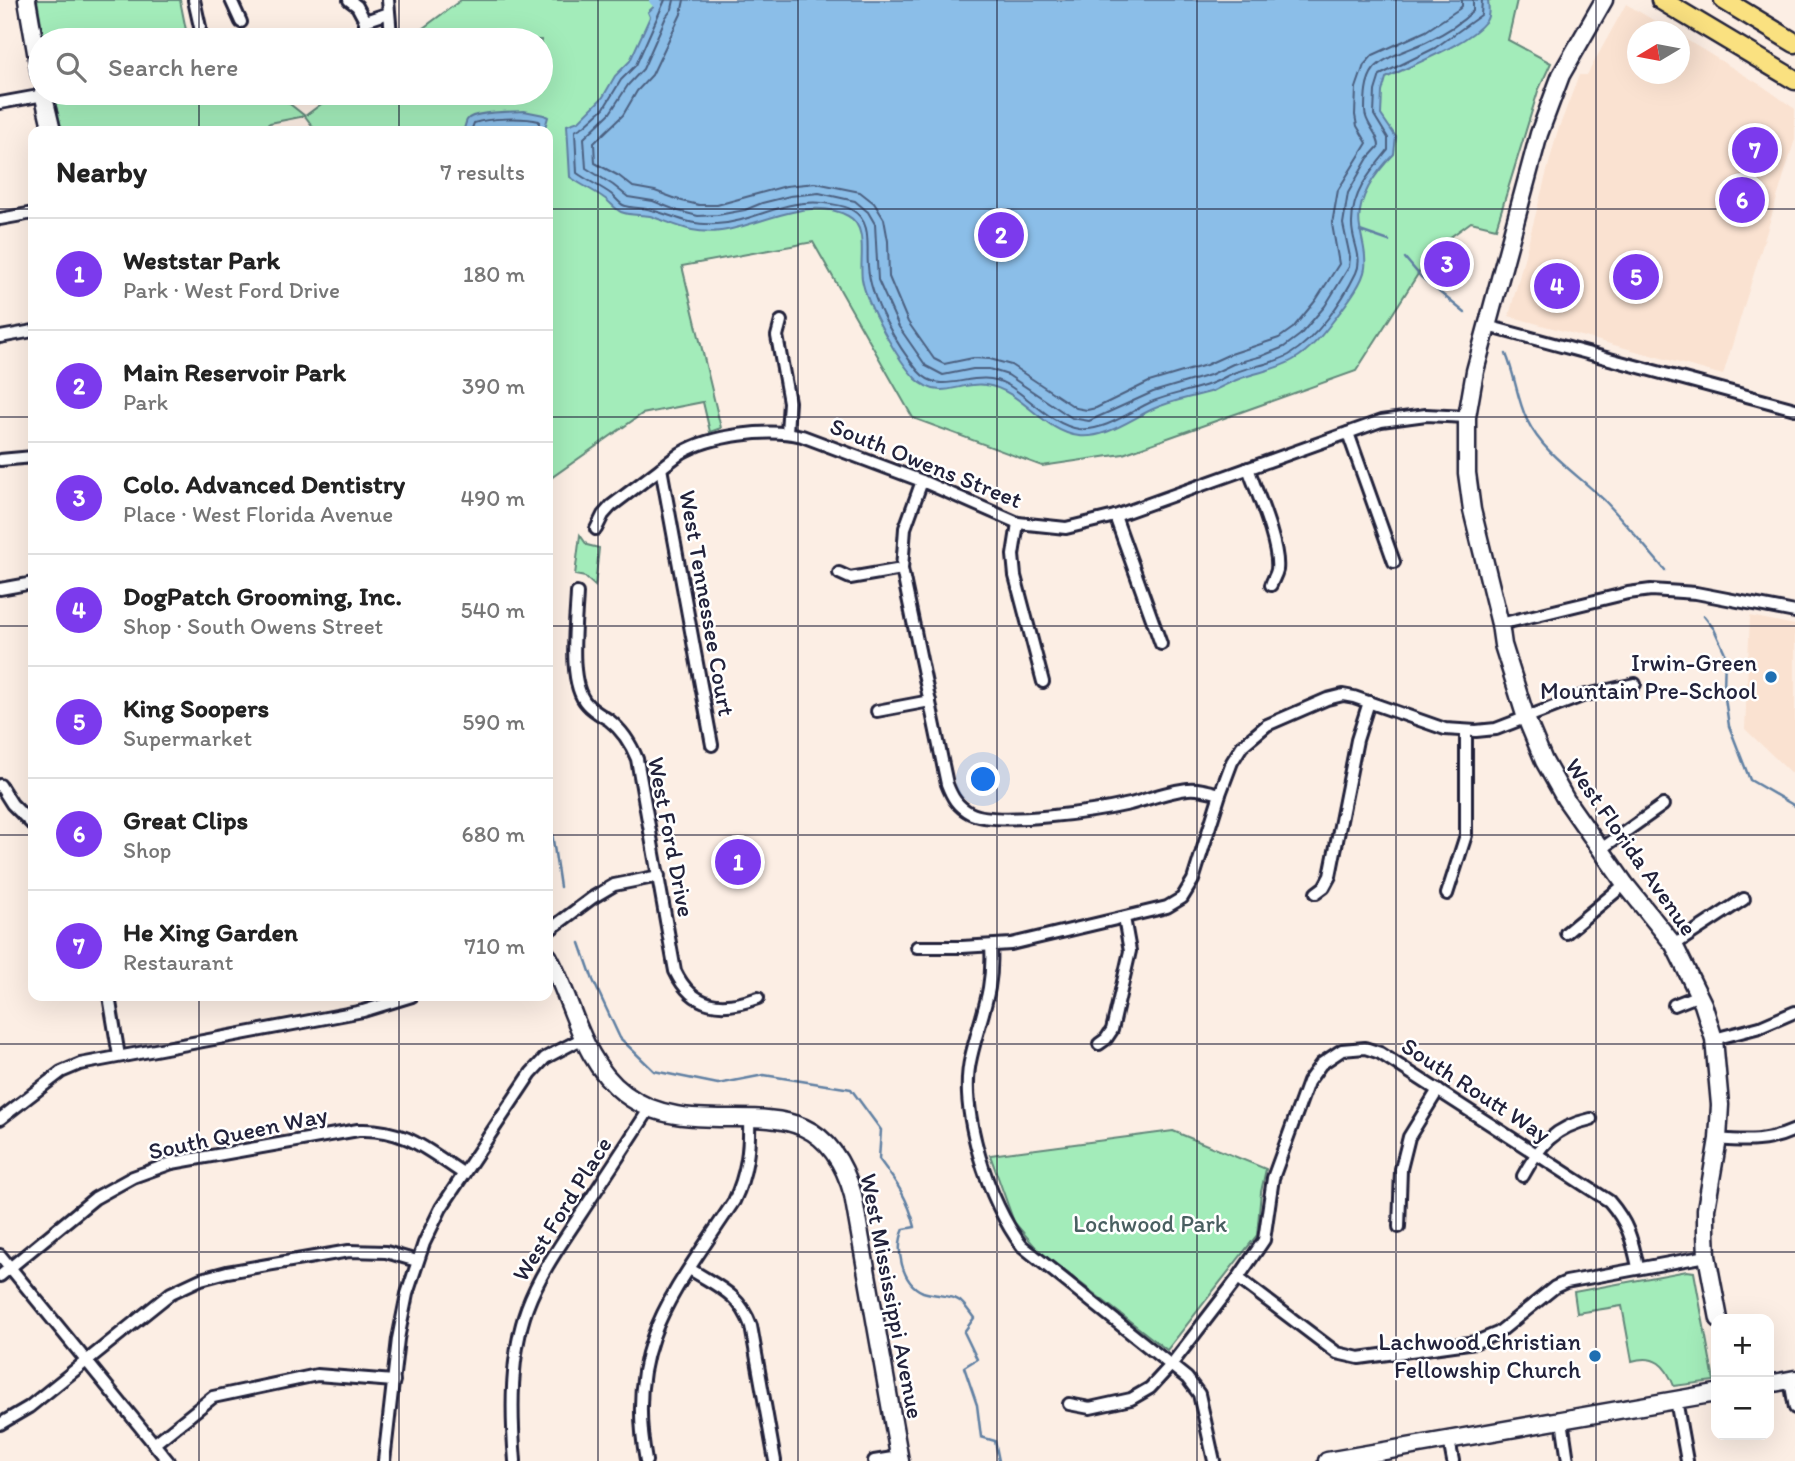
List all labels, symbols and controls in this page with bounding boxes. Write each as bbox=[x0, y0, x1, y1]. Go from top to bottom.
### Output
north arrow bbox=[1627, 21, 1690, 84]
search box bbox=[28, 28, 553, 105]
icon: search bbox=[52, 48, 90, 86]
text: Search here bbox=[108, 51, 238, 83]
pin: 7 bbox=[1732, 124, 1778, 176]
text: Nearby bbox=[56, 153, 147, 190]
text: 7 results bbox=[440, 158, 525, 186]
pin: 6 bbox=[1719, 174, 1765, 226]
pin: 2 bbox=[978, 209, 1024, 261]
pin: 3 bbox=[1424, 238, 1470, 290]
text: Weststar Park bbox=[123, 244, 280, 276]
pin: 5 bbox=[1613, 251, 1659, 303]
text: 1 bbox=[74, 260, 84, 288]
text: 180 m bbox=[463, 260, 525, 288]
pin: 4 bbox=[1534, 260, 1580, 312]
text: Park · West Ford Drive bbox=[123, 276, 340, 304]
text: Main Reservoir Park bbox=[123, 356, 346, 388]
text: 2 bbox=[73, 372, 85, 400]
text: 390 m bbox=[462, 372, 525, 400]
text: Park bbox=[123, 388, 168, 416]
street label: South Owens Street bbox=[826, 411, 1026, 514]
text: Colo. Advanced Dentistry bbox=[123, 468, 405, 500]
text: 3 bbox=[73, 484, 85, 512]
text: 490 m bbox=[460, 484, 525, 512]
street label: West Tennessee Court bbox=[673, 488, 742, 718]
text: Place · West Florida Avenue bbox=[123, 500, 393, 528]
text: DogPatch Grooming, Inc. bbox=[123, 580, 402, 612]
text: 4 bbox=[72, 596, 86, 624]
text: 540 m bbox=[460, 596, 525, 624]
text: Shop · South Owens Street bbox=[123, 612, 383, 640]
place label: Irwin-Green Mountain Pre-School bbox=[1540, 648, 1757, 705]
marker: Irwin-Green Mountain Pre-School bbox=[1763, 669, 1779, 685]
text: King Soopers bbox=[123, 692, 269, 724]
text: 5 bbox=[73, 708, 85, 736]
text: 590 m bbox=[462, 708, 525, 736]
text: Supermarket bbox=[123, 724, 252, 752]
street label: West Florida Avenue bbox=[1559, 752, 1704, 941]
street label: West Ford Drive bbox=[642, 754, 701, 919]
your location bbox=[966, 762, 1000, 796]
text: Great Clips bbox=[123, 804, 248, 836]
text: 6 bbox=[73, 820, 85, 848]
text: 680 m bbox=[462, 820, 525, 848]
text: Shop bbox=[123, 836, 171, 864]
pin: 1 bbox=[715, 836, 761, 888]
text: He Xing Garden bbox=[123, 916, 298, 948]
text: 7 bbox=[73, 932, 85, 960]
text: 710 m bbox=[464, 932, 525, 960]
text: Restaurant bbox=[123, 948, 233, 976]
street label: South Routt Way bbox=[1396, 1031, 1556, 1149]
street label: South Queen Way bbox=[146, 1099, 330, 1166]
street label: West Ford Place bbox=[506, 1131, 618, 1286]
street label: West Mississippi Avenue bbox=[854, 1171, 931, 1421]
park label: Lochwood Park bbox=[1073, 1209, 1228, 1238]
map controls bbox=[1711, 1314, 1774, 1440]
button: + bbox=[1711, 1314, 1774, 1377]
place label: Lachwood Christian Fellowship Church bbox=[1378, 1327, 1581, 1384]
marker: Lachwood Christian Fellowship Church bbox=[1587, 1348, 1603, 1364]
button: − bbox=[1711, 1377, 1774, 1440]

